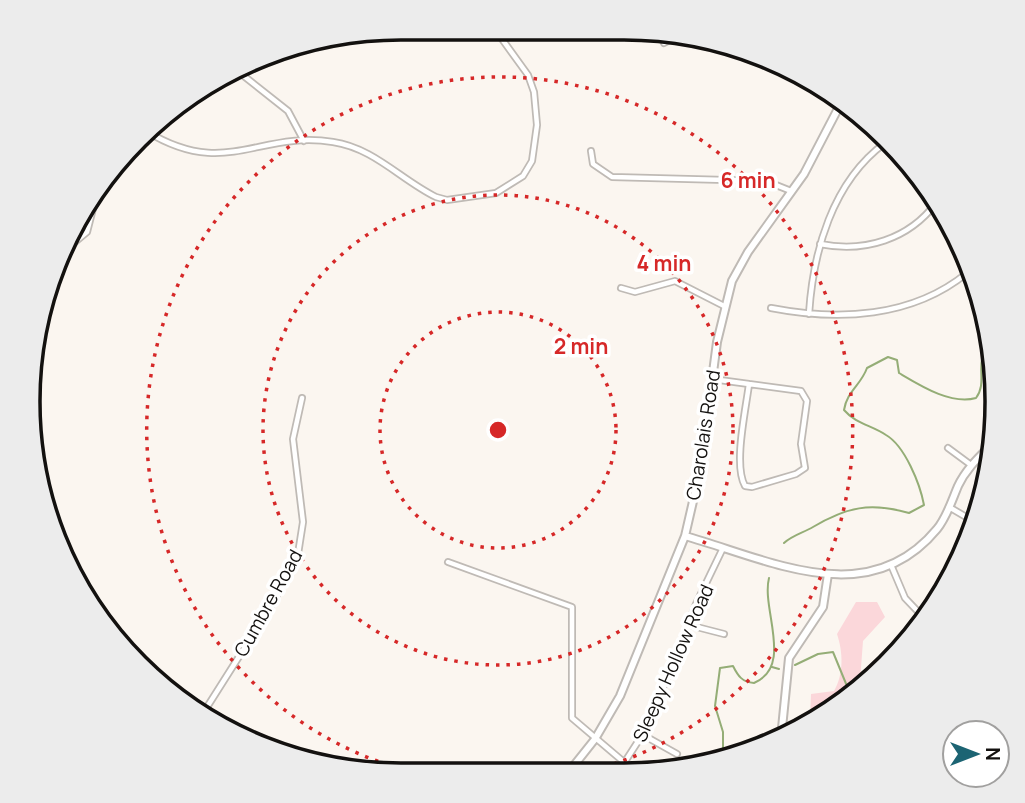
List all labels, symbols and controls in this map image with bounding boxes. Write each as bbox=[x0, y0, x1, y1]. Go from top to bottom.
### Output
text: 6 min bbox=[720, 166, 776, 194]
text: 4 min bbox=[637, 249, 691, 277]
text: 2 min bbox=[554, 332, 608, 360]
street label: Charolais Road bbox=[680, 368, 726, 502]
centre of rings bbox=[486, 418, 510, 442]
street label: Cumbre Road bbox=[228, 545, 308, 661]
street label: Sleepy Hollow Road bbox=[627, 580, 719, 746]
north arrow bbox=[941, 719, 1011, 789]
text: N bbox=[980, 747, 1006, 761]

